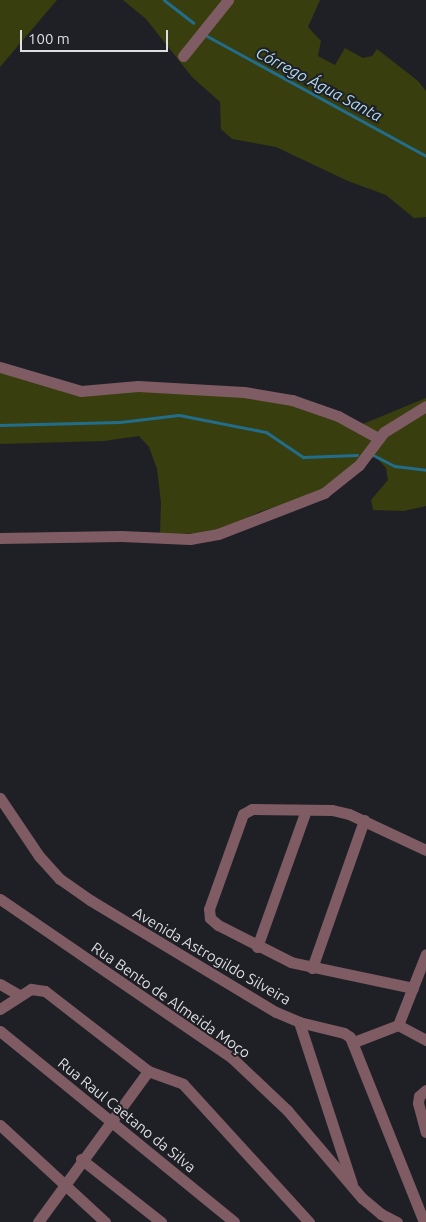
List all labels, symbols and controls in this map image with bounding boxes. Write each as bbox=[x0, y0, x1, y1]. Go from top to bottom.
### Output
scale bar bbox=[22, 20, 170, 52]
text: 100 m bbox=[28, 30, 70, 47]
water label: Córrego Água Santa bbox=[253, 43, 385, 125]
street label: Avenida Astrogildo Silveira bbox=[130, 903, 294, 1009]
street label: Rua Bento de Almeida Moço bbox=[88, 938, 254, 1062]
street label: Rua Raul Caetano da Silva bbox=[55, 1054, 199, 1176]

